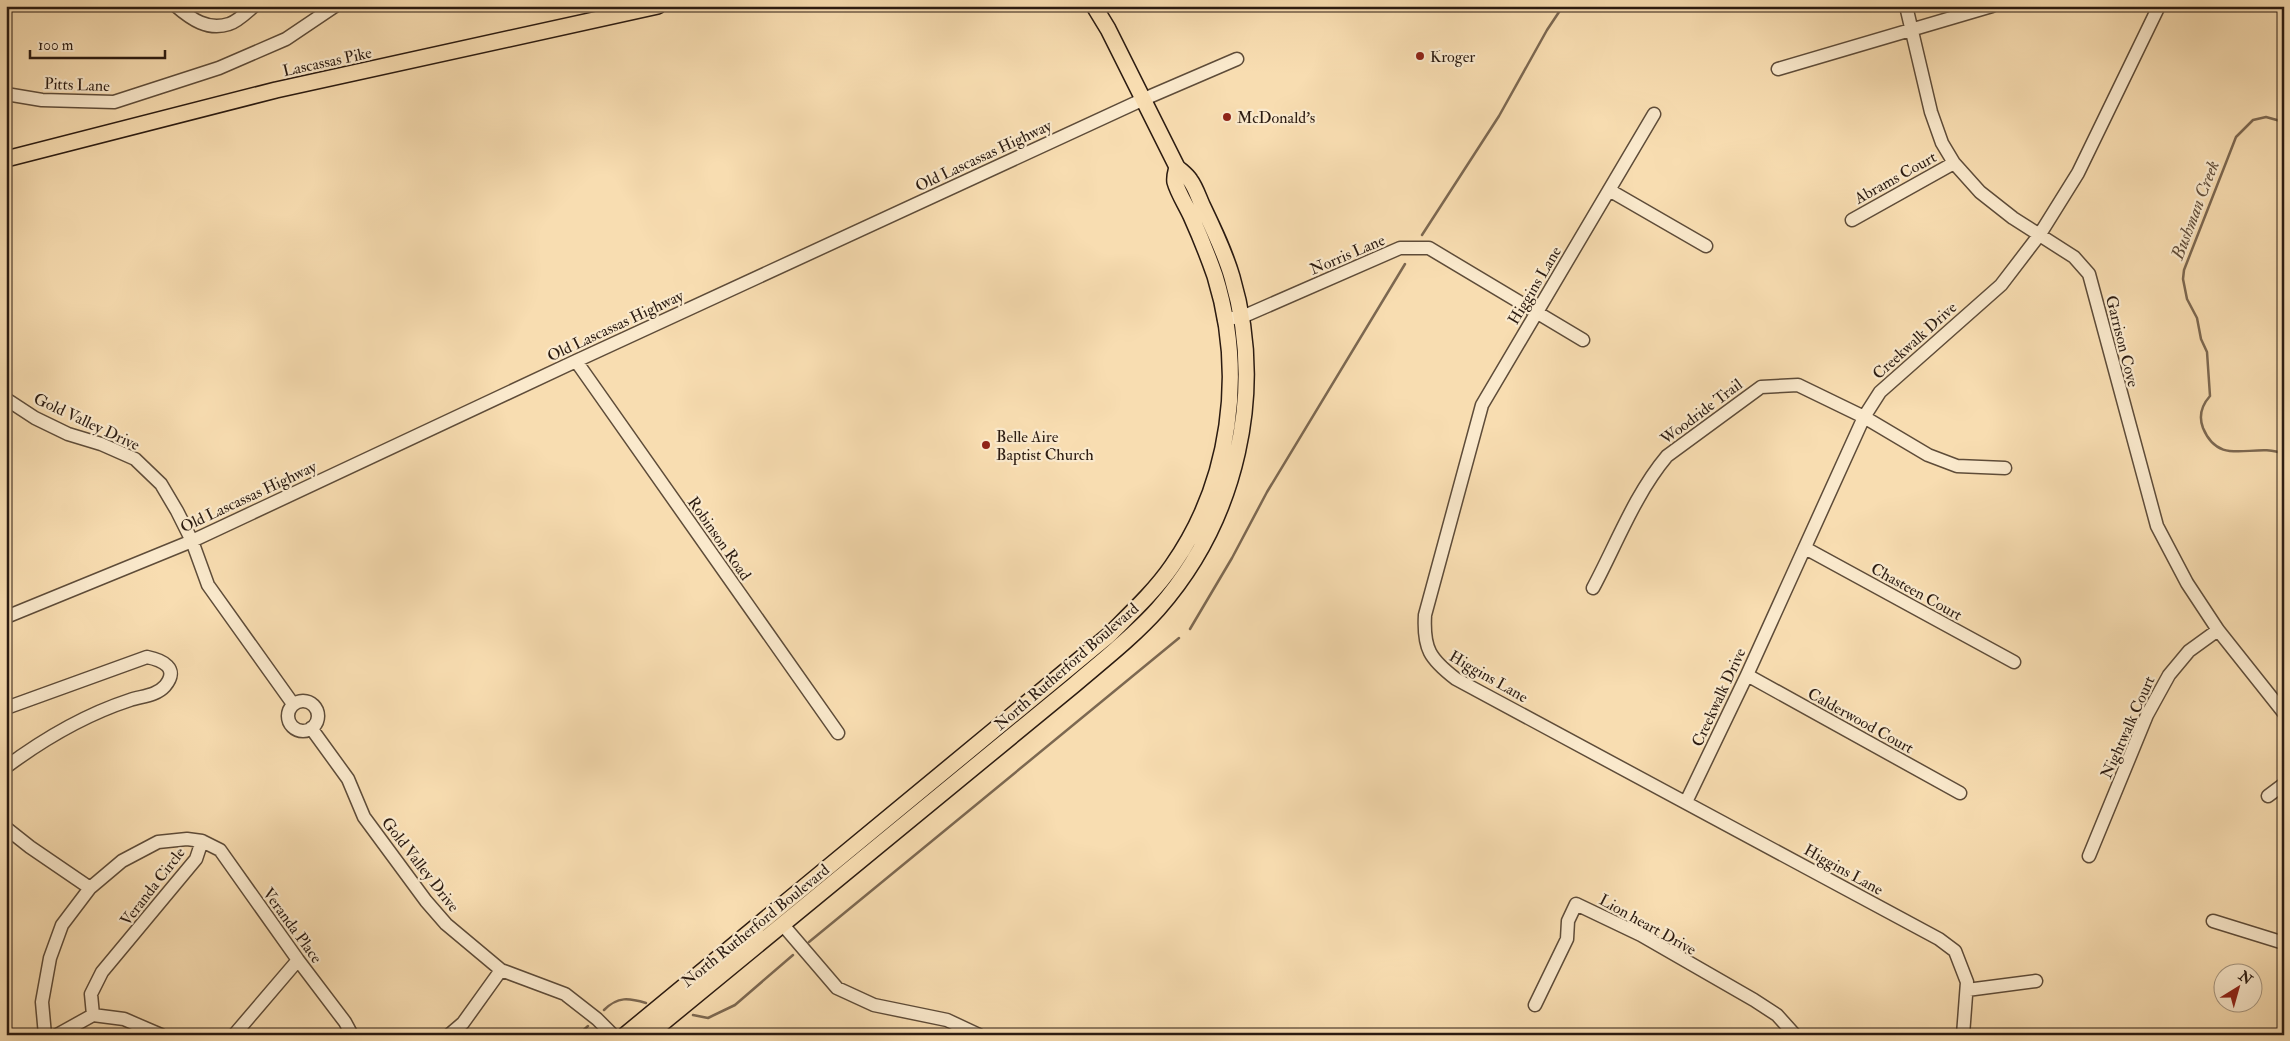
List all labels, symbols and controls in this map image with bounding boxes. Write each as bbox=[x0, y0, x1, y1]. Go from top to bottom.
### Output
scale bar bbox=[30, 28, 165, 60]
text: 100 m bbox=[38, 36, 74, 55]
street label: Lascassas Pike bbox=[281, 43, 374, 81]
place label: Kroger bbox=[1430, 47, 1475, 67]
marker: Kroger bbox=[1414, 50, 1426, 62]
street label: Pitts Lane bbox=[44, 74, 110, 96]
place label: McDonald's bbox=[1237, 108, 1315, 128]
marker: McDonald's bbox=[1221, 111, 1233, 123]
street label: Old Lascassas Highway bbox=[912, 115, 1056, 196]
street label: Abrams Court bbox=[1850, 147, 1940, 209]
water label: Bushman Creek bbox=[2166, 157, 2225, 264]
street label: Norris Lane bbox=[1307, 230, 1388, 280]
street label: Higgins Lane bbox=[1504, 243, 1566, 328]
street label: Old Lascassas Highway bbox=[544, 285, 688, 366]
street label: Garrison Cove bbox=[2101, 293, 2143, 389]
street label: Creekwalk Drive bbox=[1868, 297, 1961, 384]
street label: Woodride Trail bbox=[1656, 375, 1746, 450]
street label: Gold Valley Drive bbox=[30, 389, 143, 455]
place label: Belle Aire Baptist Church bbox=[996, 427, 1094, 466]
marker: Belle Aire Baptist Church bbox=[980, 439, 992, 451]
street label: Old Lascassas Highway bbox=[177, 456, 321, 537]
street label: Robinson Road bbox=[683, 493, 755, 584]
street label: Chasteen Court bbox=[1867, 559, 1966, 625]
street label: North Rutherford Boulevard bbox=[990, 599, 1143, 735]
street label: Creekwalk Drive bbox=[1687, 645, 1751, 750]
street label: Higgins Lane bbox=[1446, 646, 1532, 708]
street label: Nightwalk Court bbox=[2096, 673, 2159, 782]
street label: Calderwood Court bbox=[1804, 684, 1917, 758]
street label: Gold Valley Drive bbox=[377, 813, 464, 916]
street label: Higgins Lane bbox=[1800, 840, 1887, 900]
street label: Veranda Circle bbox=[116, 843, 190, 930]
street label: North Rutherford Boulevard bbox=[678, 860, 834, 992]
street label: Veranda Place bbox=[258, 884, 326, 967]
street label: Lion heart Drive bbox=[1595, 890, 1700, 960]
north arrow bbox=[2212, 964, 2262, 1014]
text: N bbox=[2235, 967, 2256, 989]

